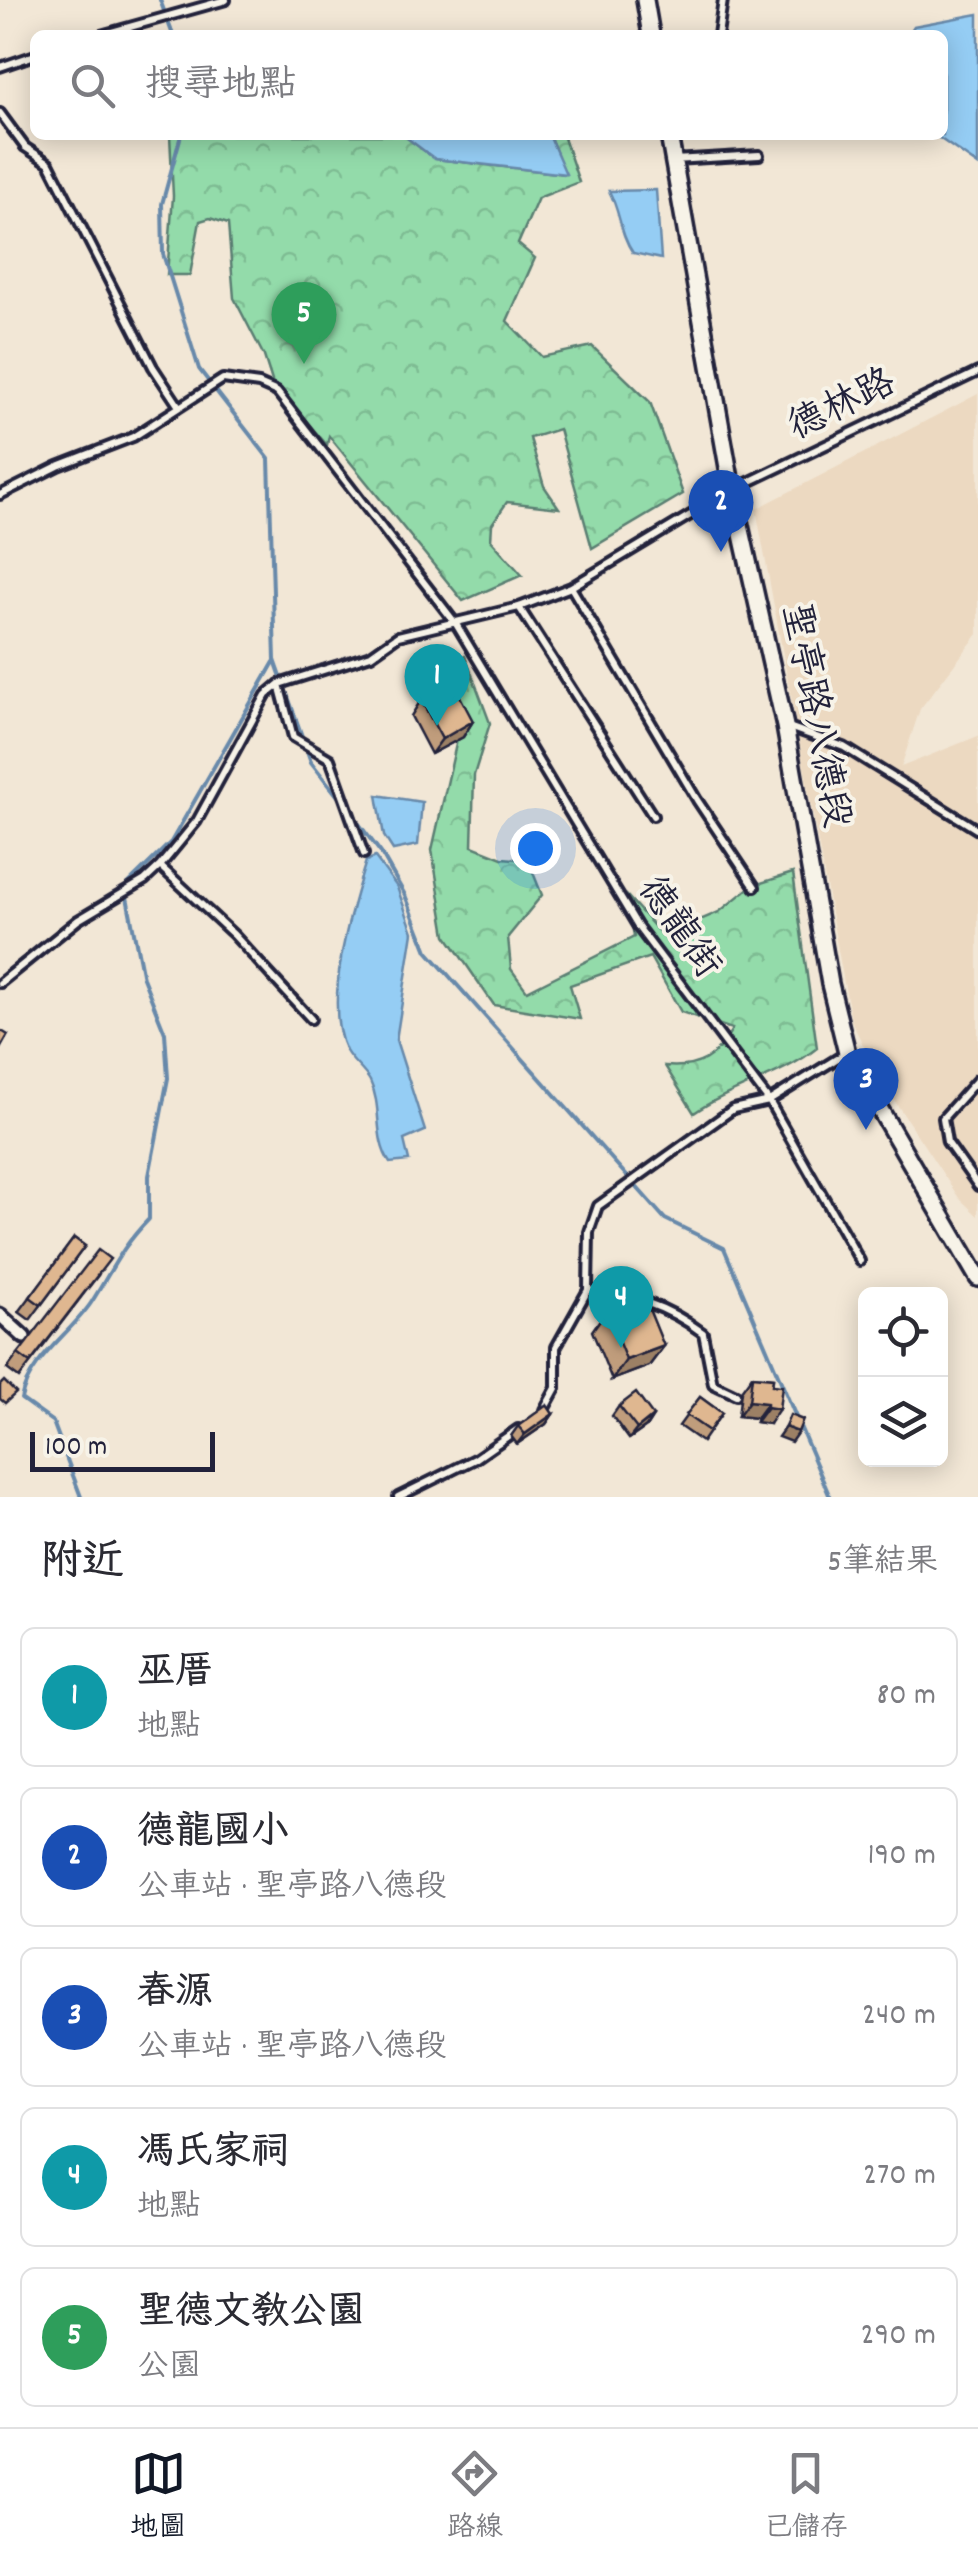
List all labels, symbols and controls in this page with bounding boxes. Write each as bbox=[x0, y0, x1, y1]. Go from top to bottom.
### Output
search box bbox=[30, 30, 948, 140]
icon: search bbox=[65, 58, 120, 113]
text: 搜尋地點 bbox=[145, 60, 297, 115]
pin: 5 bbox=[272, 282, 336, 364]
street label: 德林路 bbox=[780, 357, 906, 457]
pin: 2 bbox=[688, 470, 754, 552]
street label: 聖亭路八德段 bbox=[764, 599, 862, 833]
pin: 1 bbox=[404, 644, 470, 726]
your location bbox=[510, 823, 561, 874]
street label: 德龍街 bbox=[622, 867, 732, 991]
pin: 3 bbox=[834, 1048, 898, 1130]
pin: 4 bbox=[588, 1266, 654, 1348]
map controls bbox=[858, 1287, 948, 1467]
button: locate bbox=[858, 1287, 948, 1377]
button: layers bbox=[858, 1377, 948, 1467]
scale bar bbox=[30, 1427, 215, 1472]
text: 100 m bbox=[45, 1429, 107, 1469]
text: 附近 bbox=[40, 1535, 124, 1595]
text: 5筆結果 bbox=[827, 1541, 938, 1587]
text: 巫厝 bbox=[137, 1647, 213, 1702]
text: 1 bbox=[71, 1674, 78, 1720]
text: 80 m bbox=[876, 1674, 936, 1720]
text: 地點 bbox=[137, 1706, 201, 1752]
text: 德龍國小 bbox=[137, 1807, 289, 1862]
text: 2 bbox=[68, 1834, 81, 1880]
text: 190 m bbox=[868, 1834, 936, 1880]
text: 公車站 · 聖亭路八德段 bbox=[137, 1866, 447, 1912]
text: 春源 bbox=[137, 1967, 213, 2022]
text: 3 bbox=[67, 1994, 82, 2040]
text: 240 m bbox=[862, 1994, 936, 2040]
text: 公車站 · 聖亭路八德段 bbox=[137, 2026, 447, 2072]
text: 馮氏家祠 bbox=[137, 2127, 289, 2182]
text: 4 bbox=[68, 2154, 81, 2200]
text: 270 m bbox=[863, 2154, 936, 2200]
text: 地點 bbox=[137, 2186, 201, 2232]
text: 聖德文教公園 bbox=[137, 2287, 365, 2342]
text: 5 bbox=[67, 2314, 82, 2360]
text: 290 m bbox=[861, 2314, 936, 2360]
text: 公園 bbox=[137, 2346, 201, 2392]
tab: 地圖 bbox=[130, 2446, 186, 2550]
tab: 路線 bbox=[447, 2446, 503, 2550]
tab: 已儲存 bbox=[764, 2446, 848, 2550]

